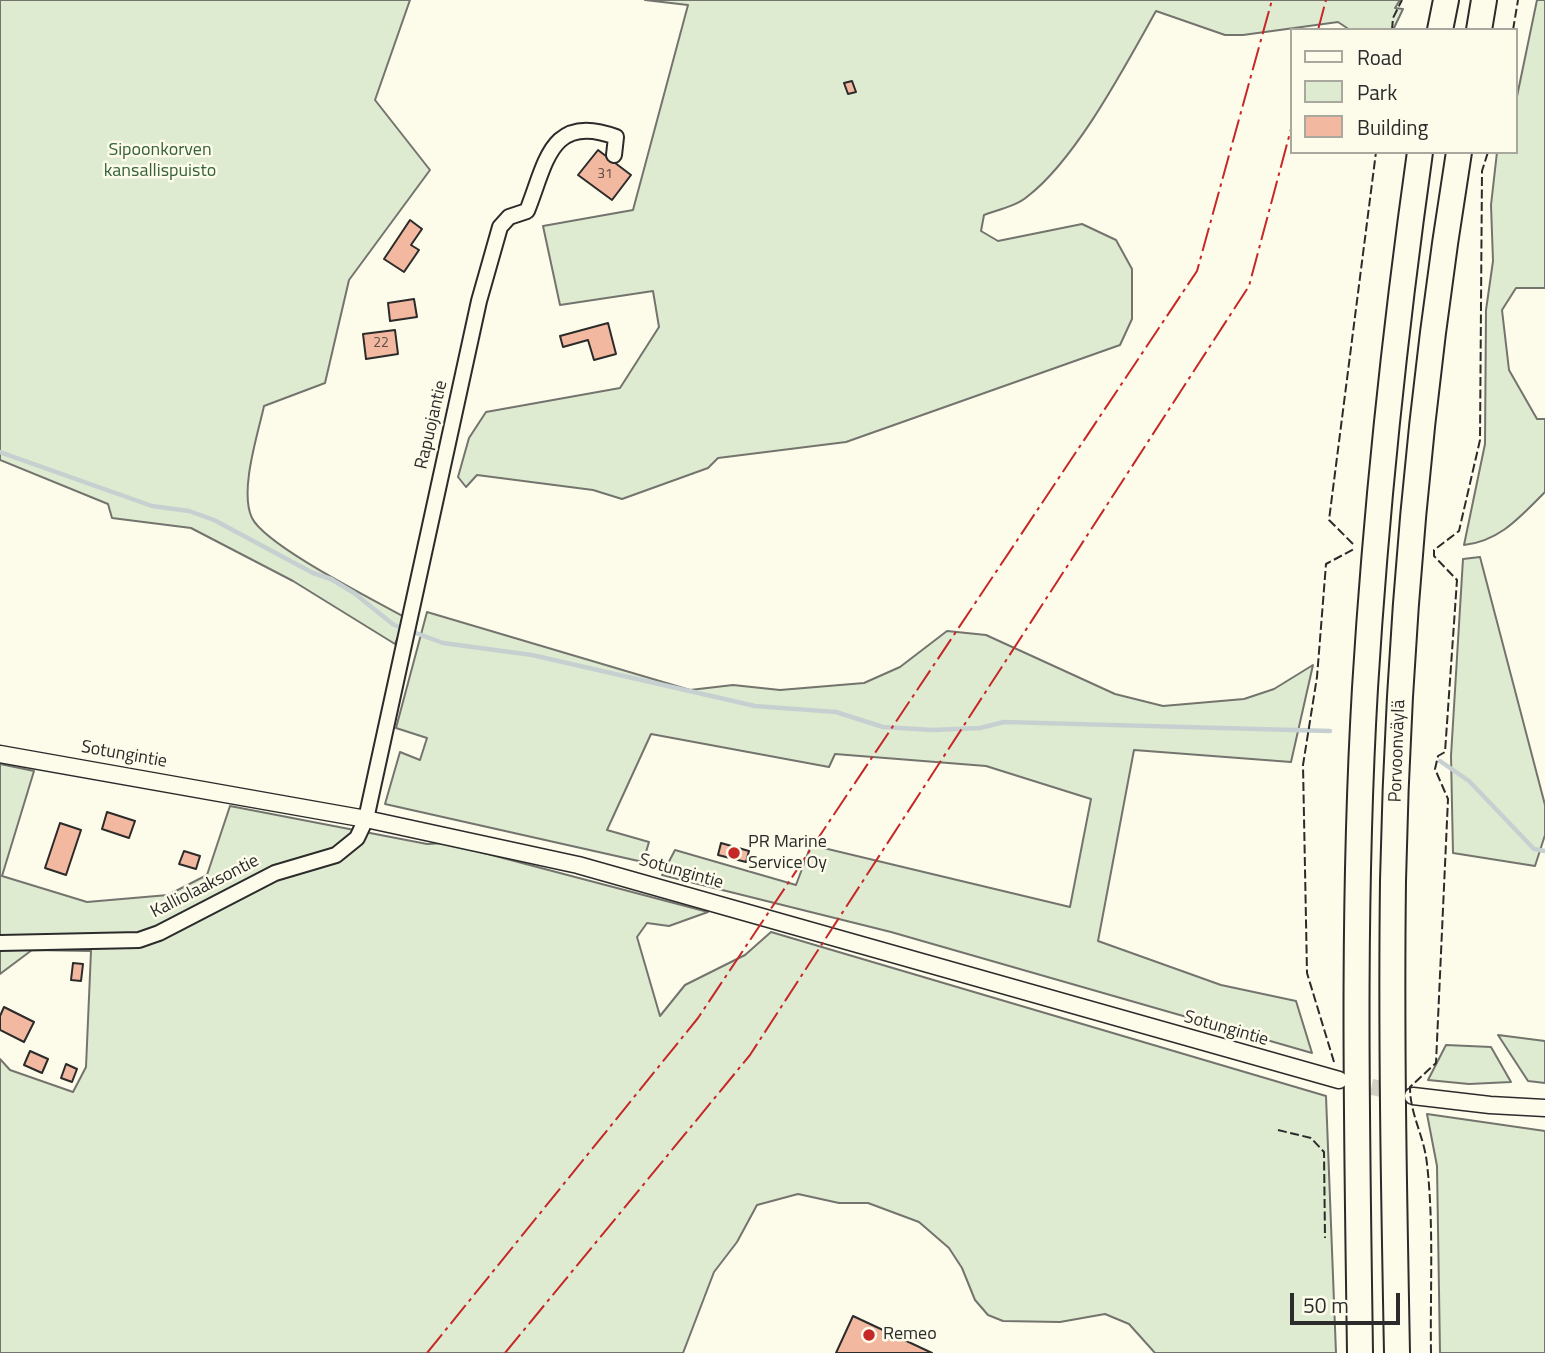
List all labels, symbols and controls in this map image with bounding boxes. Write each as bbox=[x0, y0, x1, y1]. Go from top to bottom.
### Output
legend bbox=[1290, 28, 1517, 154]
text: Road bbox=[1357, 41, 1402, 73]
text: Park bbox=[1357, 76, 1397, 108]
text: Building bbox=[1357, 111, 1428, 143]
park label: Sipoonkorven kansallispuisto bbox=[104, 140, 216, 182]
house number: 31 bbox=[597, 167, 613, 183]
house number: 22 bbox=[373, 336, 389, 352]
street label: Rapuojantie bbox=[411, 378, 453, 472]
street label: Porvoonväylä bbox=[1385, 699, 1411, 803]
street label: Sotungintie bbox=[79, 737, 169, 773]
place label: PR Marine Service Oy bbox=[748, 832, 827, 874]
marker: PR Marine Service Oy bbox=[726, 845, 742, 861]
street label: Kalliolaaksontie bbox=[147, 850, 263, 924]
street label: Sotungintie bbox=[636, 850, 726, 894]
street label: Sotungintie bbox=[1181, 1007, 1271, 1051]
scale bar bbox=[1293, 1280, 1403, 1324]
text: 50 m bbox=[1303, 1289, 1349, 1321]
place label: Remeo bbox=[883, 1324, 937, 1346]
marker: Remeo bbox=[861, 1327, 877, 1343]

